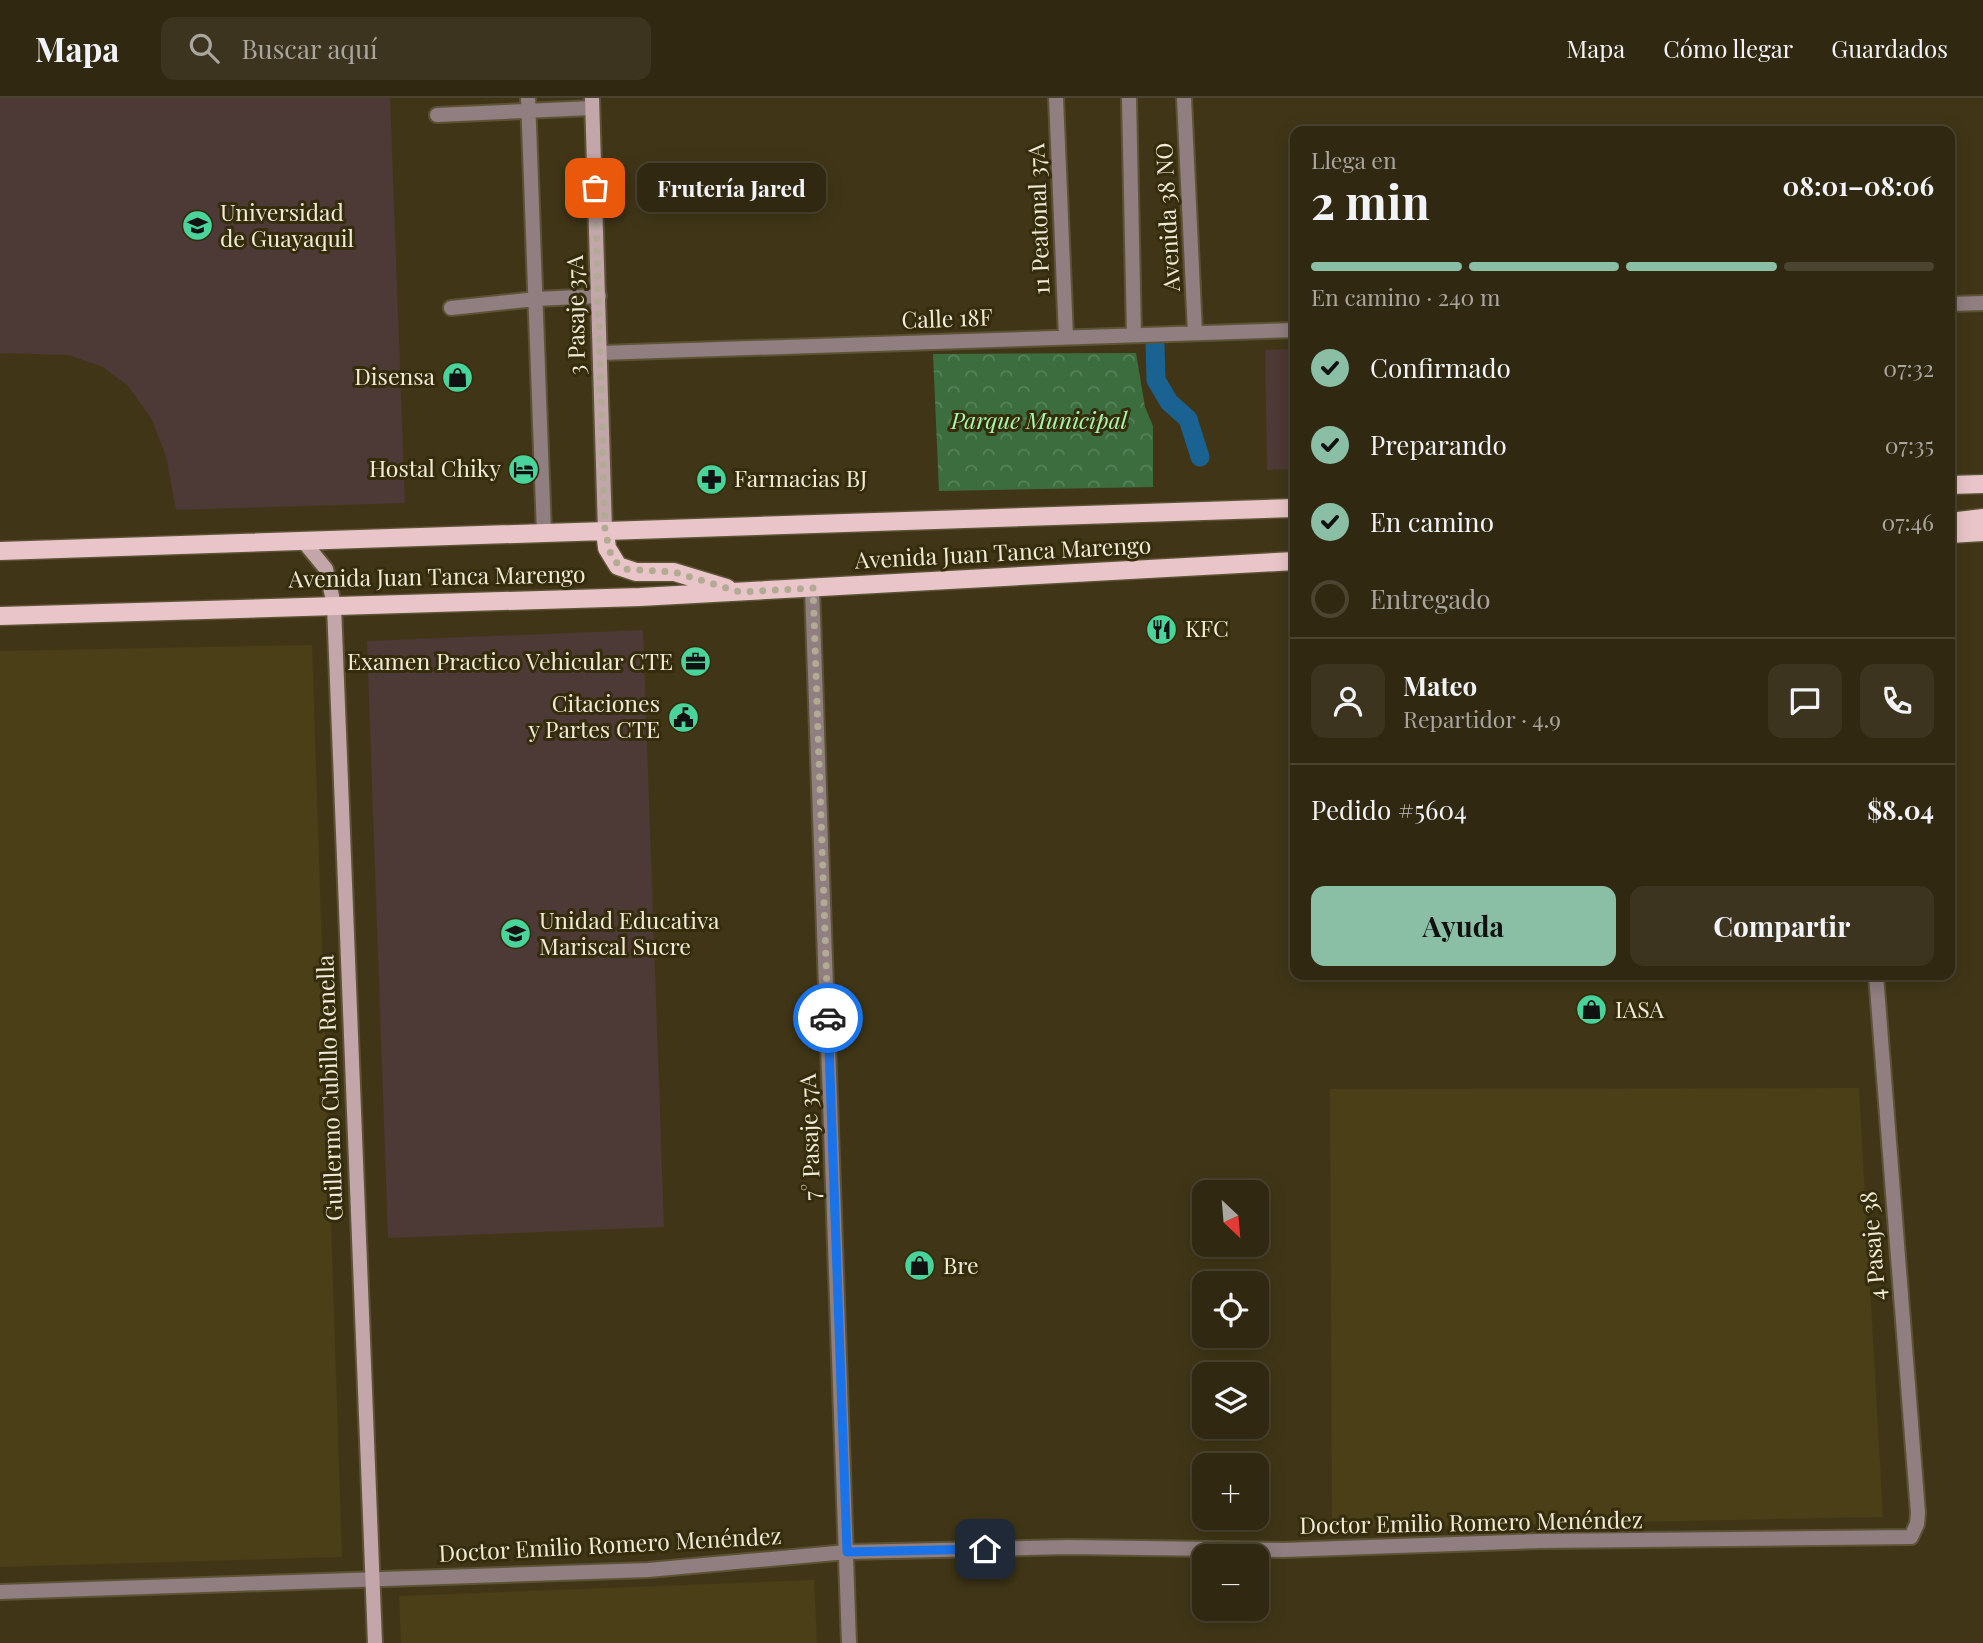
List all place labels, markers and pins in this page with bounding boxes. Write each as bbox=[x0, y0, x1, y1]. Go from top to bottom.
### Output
pin bbox=[565, 158, 625, 218]
callout: Frutería Jared bbox=[637, 164, 826, 212]
place label: Universidad de Guayaquil bbox=[220, 196, 355, 253]
school or university icon: Universidad de Guayaquil bbox=[180, 209, 214, 243]
place label: Disensa bbox=[354, 360, 436, 391]
shop icon: Disensa bbox=[441, 360, 475, 394]
place label: Hostal Chiky bbox=[369, 452, 501, 483]
hotel icon: Hostal Chiky bbox=[507, 452, 541, 486]
pharmacy icon: Farmacias BJ bbox=[694, 462, 728, 496]
place label: Farmacias BJ bbox=[734, 462, 867, 493]
restaurant icon: KFC bbox=[1145, 612, 1179, 646]
place label: KFC bbox=[1185, 612, 1229, 643]
place label: Examen Practico Vehicular CTE bbox=[347, 645, 673, 676]
office icon: Examen Practico Vehicular CTE bbox=[679, 645, 713, 679]
place label: Citaciones y Partes CTE bbox=[527, 687, 660, 744]
public building icon: Citaciones y Partes CTE bbox=[666, 700, 700, 734]
place label: Unidad Educativa Mariscal Sucre bbox=[539, 904, 720, 961]
school or university icon: Unidad Educativa Mariscal Sucre bbox=[499, 917, 533, 951]
shop icon: IASA bbox=[1575, 993, 1609, 1027]
place label: IASA bbox=[1615, 993, 1665, 1024]
shop icon: Bre bbox=[903, 1249, 937, 1283]
place label: Bre bbox=[943, 1249, 979, 1280]
pin bbox=[955, 1519, 1015, 1579]

